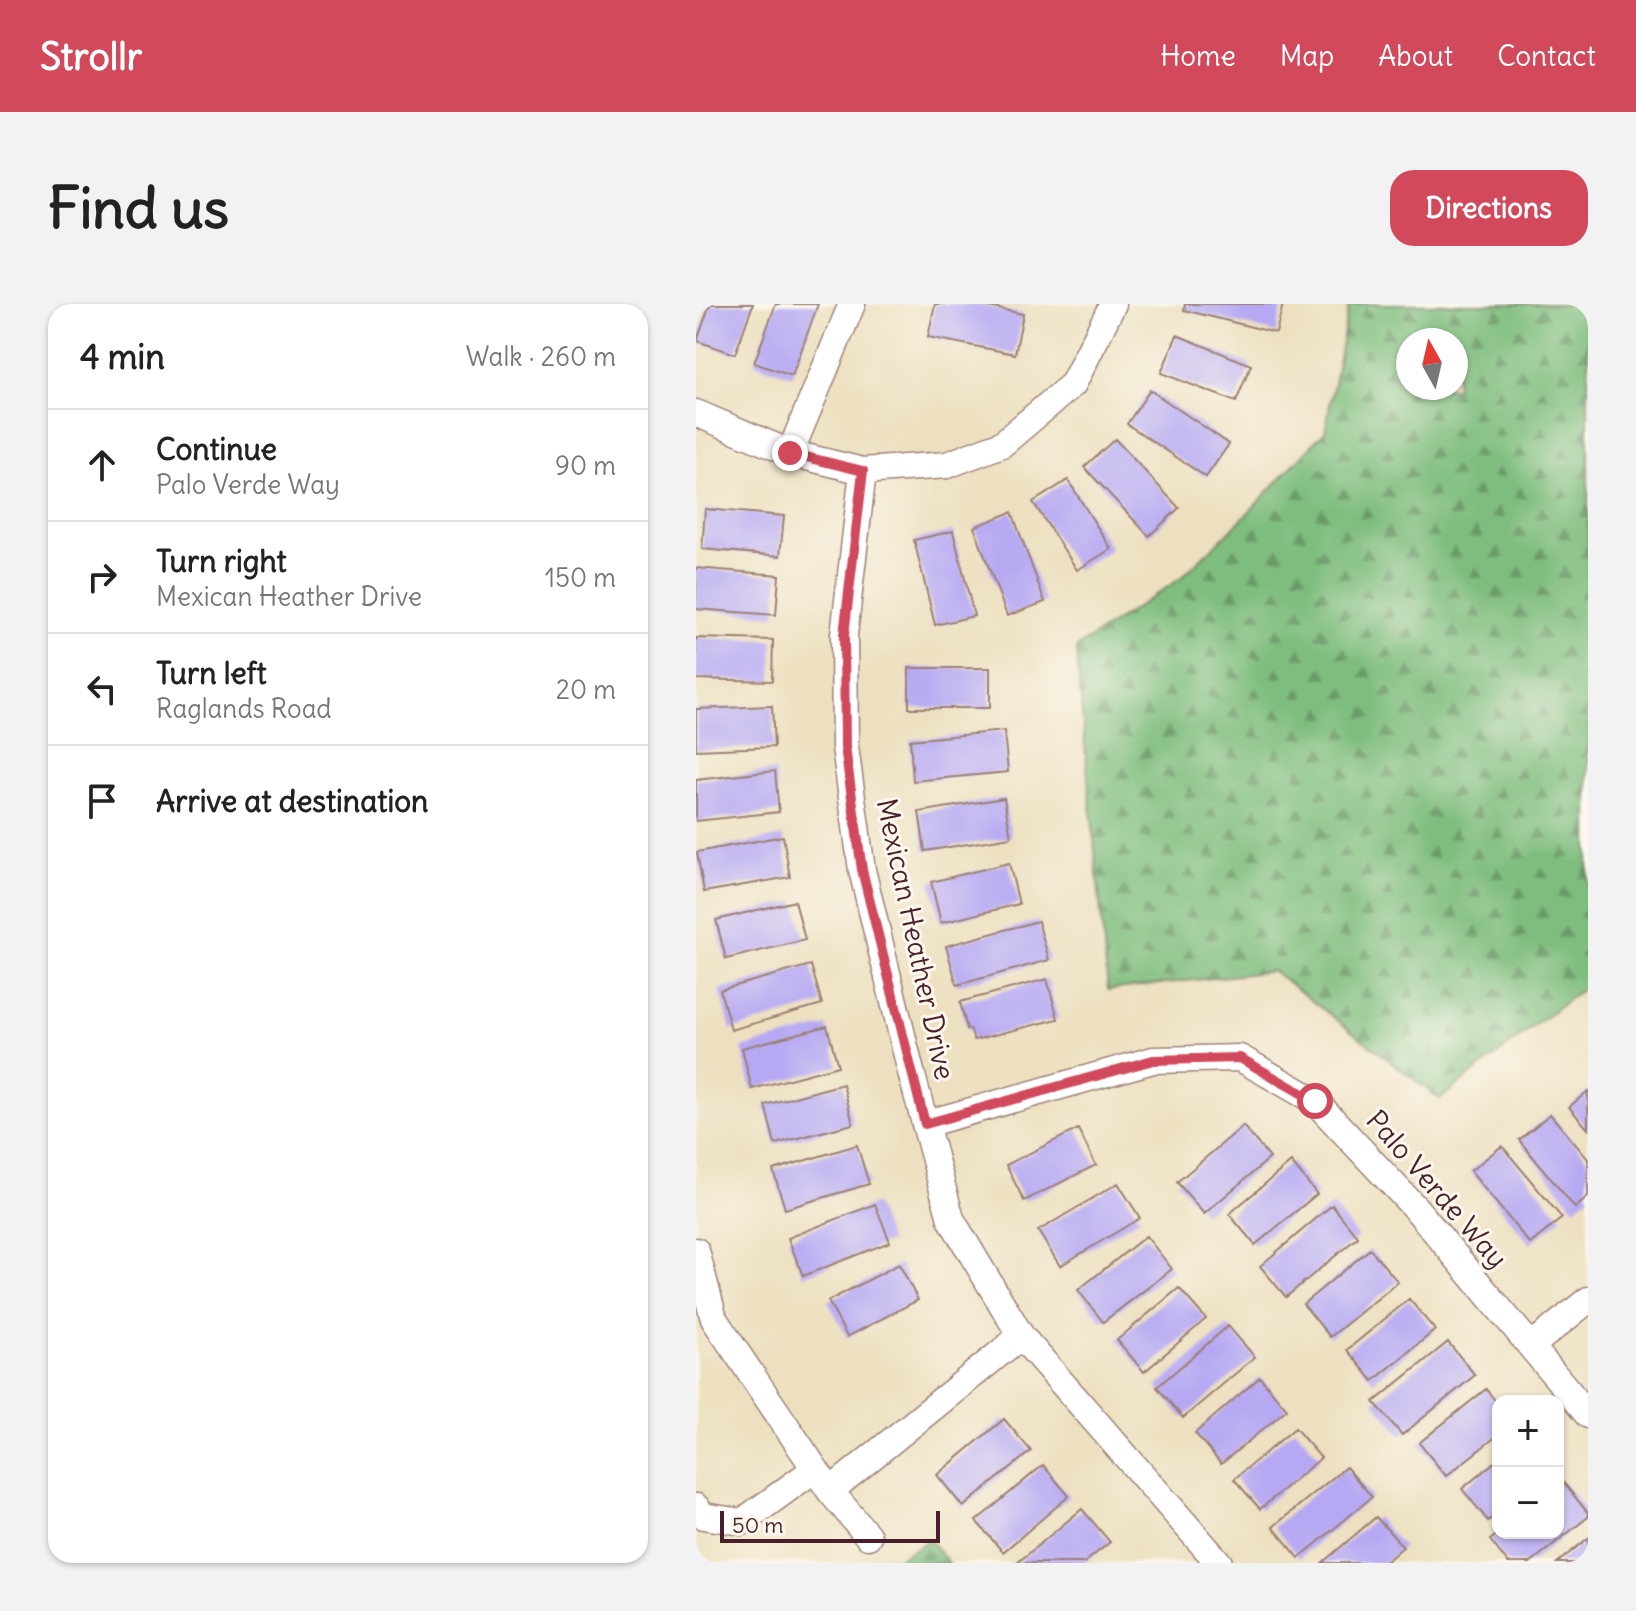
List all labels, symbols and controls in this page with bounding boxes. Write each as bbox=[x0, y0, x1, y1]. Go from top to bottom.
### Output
text: Strollr bbox=[40, 33, 142, 80]
text: Home bbox=[1160, 38, 1236, 74]
text: Map bbox=[1280, 38, 1334, 74]
text: About bbox=[1378, 38, 1453, 74]
text: Contact bbox=[1497, 38, 1596, 74]
button: Directions bbox=[1390, 170, 1588, 246]
text: Find us bbox=[48, 173, 229, 243]
north arrow bbox=[1396, 328, 1468, 400]
text: 4 min bbox=[80, 335, 165, 378]
text: Walk · 260 m bbox=[466, 340, 616, 373]
text: Continue bbox=[156, 430, 277, 468]
route end bbox=[772, 435, 808, 471]
icon: ahead bbox=[80, 443, 124, 487]
text: 90 m bbox=[555, 449, 616, 482]
text: Palo Verde Way bbox=[156, 468, 340, 501]
text: Turn right bbox=[156, 542, 287, 580]
icon: right bbox=[80, 555, 124, 599]
text: 150 m bbox=[545, 561, 616, 594]
text: Mexican Heather Drive bbox=[156, 580, 422, 613]
text: Turn left bbox=[156, 654, 267, 692]
icon: left bbox=[80, 667, 124, 711]
text: 20 m bbox=[556, 673, 616, 706]
text: Raglands Road bbox=[156, 692, 332, 725]
icon: arrive bbox=[80, 779, 124, 823]
text: Arrive at destination bbox=[156, 782, 428, 820]
street label: Mexican Heather Drive bbox=[869, 795, 963, 1083]
route start bbox=[1297, 1083, 1333, 1119]
street label: Palo Verde Way bbox=[1359, 1103, 1515, 1275]
map controls bbox=[1492, 1395, 1564, 1539]
button: + bbox=[1492, 1395, 1564, 1467]
button: − bbox=[1492, 1467, 1564, 1539]
scale bar bbox=[720, 1507, 940, 1543]
text: 50 m bbox=[732, 1511, 784, 1539]

